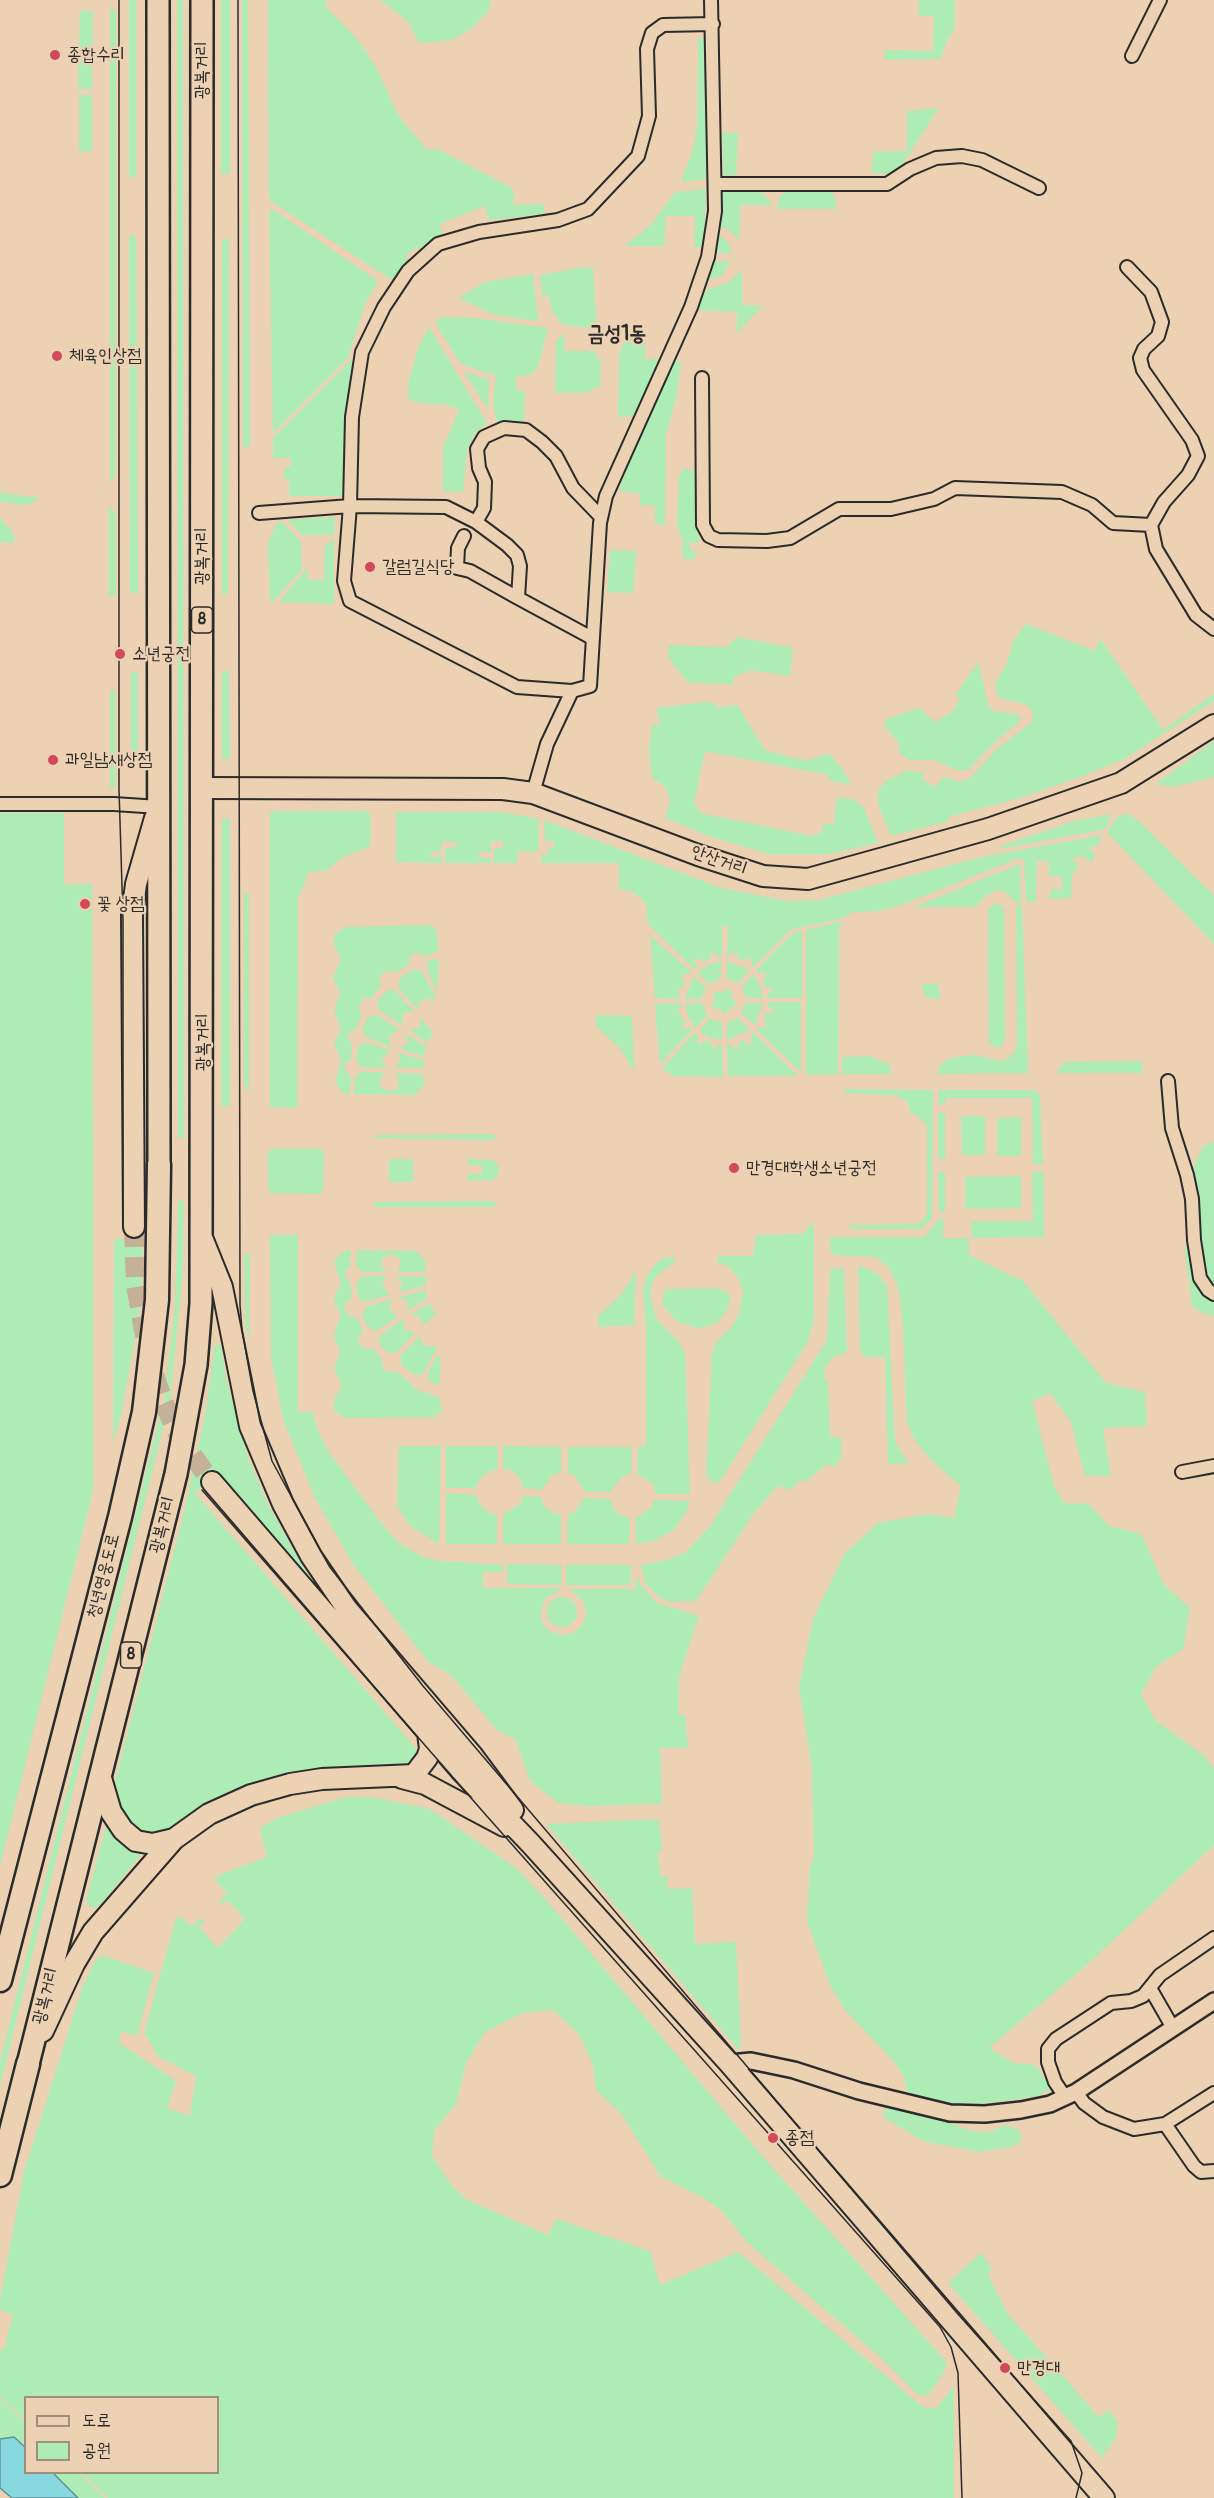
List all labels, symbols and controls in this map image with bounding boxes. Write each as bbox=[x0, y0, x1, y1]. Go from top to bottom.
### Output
street label: 광복거리 bbox=[191, 41, 213, 99]
place label: 종합수리 bbox=[67, 44, 125, 66]
marker: 종합수리 bbox=[48, 48, 62, 62]
district label: 금성1동 bbox=[588, 322, 646, 348]
place label: 체육인상점 bbox=[69, 345, 141, 367]
marker: 체육인상점 bbox=[50, 349, 64, 363]
street label: 광복거리 bbox=[191, 527, 213, 585]
place label: 갈럼길식당 bbox=[382, 556, 454, 578]
marker: 갈럼길식당 bbox=[363, 560, 377, 574]
road number: 8 bbox=[192, 607, 212, 633]
place label: 소년궁전 bbox=[132, 643, 190, 665]
marker: 소년궁전 bbox=[113, 647, 127, 661]
place label: 과일남새상점 bbox=[65, 749, 152, 771]
marker: 과일남새상점 bbox=[46, 753, 60, 767]
street label: 안산거리 bbox=[688, 841, 750, 881]
place label: 꽃 상점 bbox=[97, 893, 144, 915]
marker: 꽃 상점 bbox=[78, 897, 92, 911]
street label: 광복거리 bbox=[192, 1013, 214, 1071]
place label: 만경대학생소년궁전 bbox=[746, 1157, 876, 1179]
marker: 만경대학생소년궁전 bbox=[727, 1161, 741, 1175]
street label: 광복거리 bbox=[146, 1494, 180, 1556]
street label: 청년영웅도로 bbox=[83, 1531, 125, 1621]
road number: 8 bbox=[120, 1642, 142, 1668]
street label: 광복거리 bbox=[29, 1965, 63, 2027]
place label: 종점 bbox=[785, 2127, 814, 2149]
marker: 종점 bbox=[766, 2131, 780, 2145]
place label: 만경대 bbox=[1017, 2357, 1060, 2379]
marker: 만경대 bbox=[998, 2361, 1012, 2375]
legend bbox=[24, 2396, 219, 2474]
text: 도로 bbox=[82, 2409, 111, 2432]
text: 공원 bbox=[82, 2439, 111, 2462]

